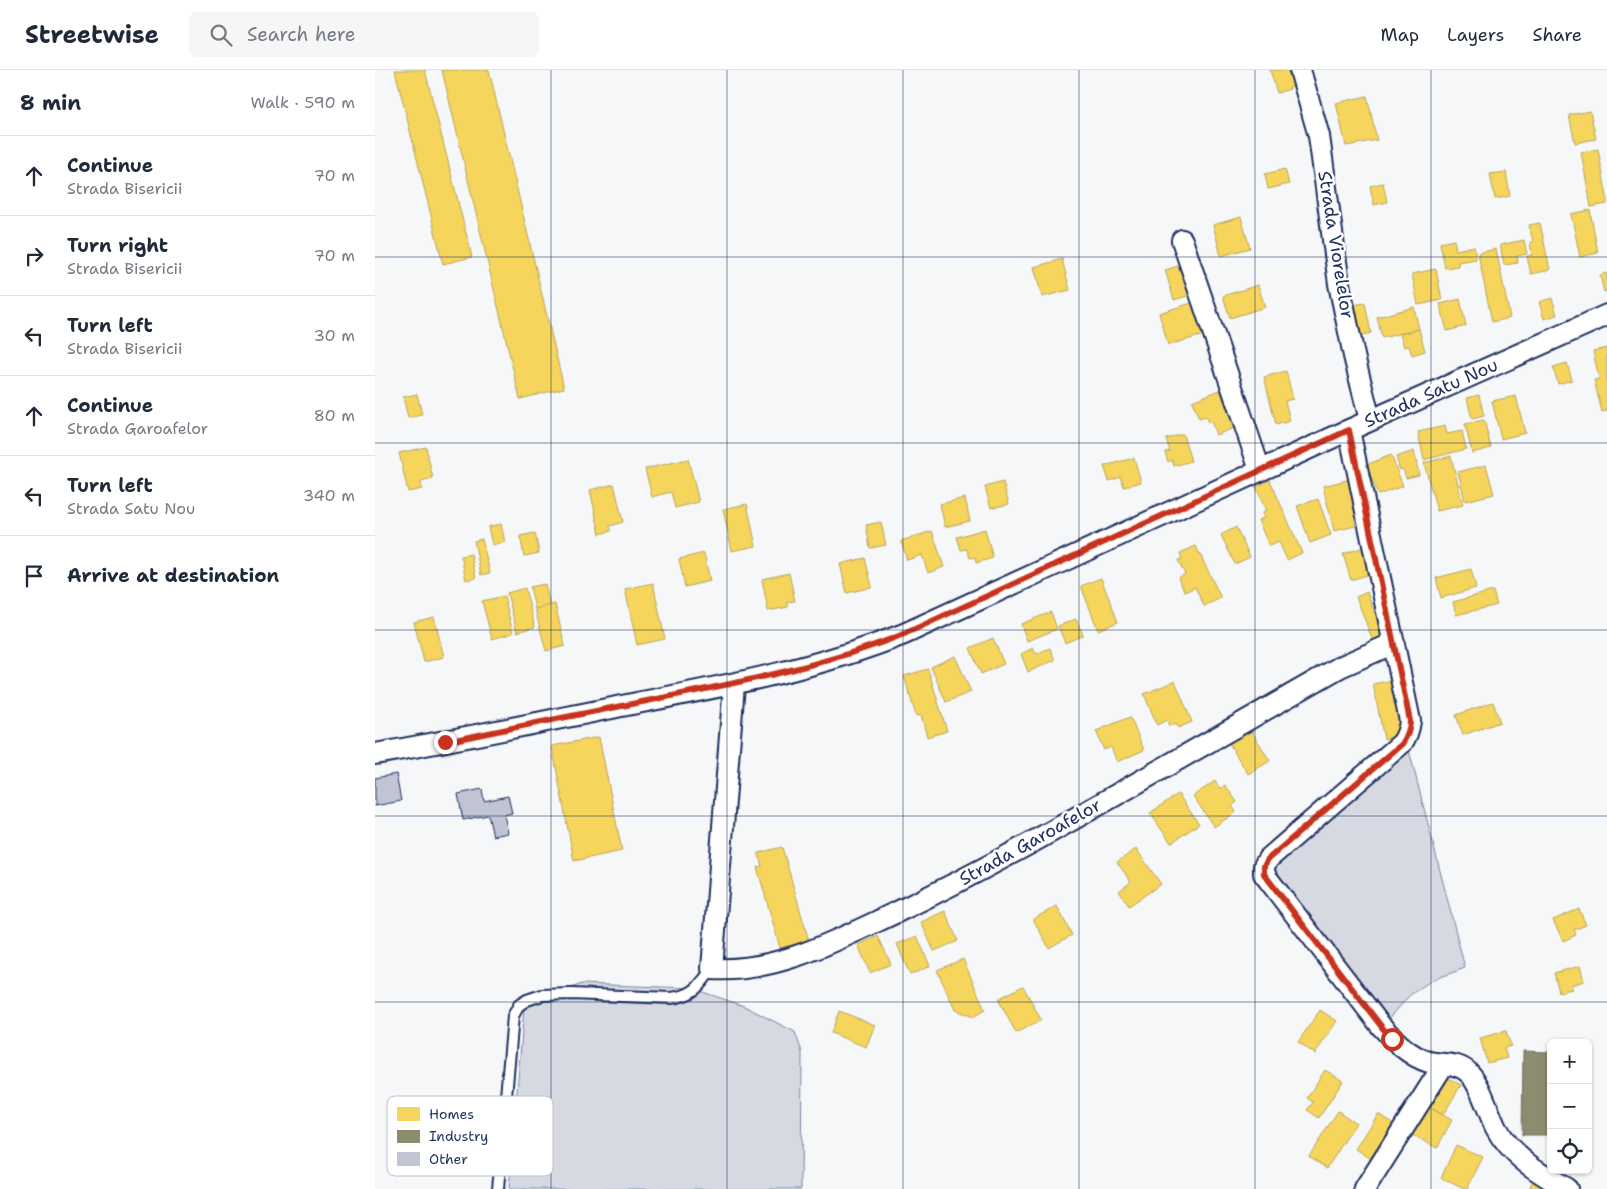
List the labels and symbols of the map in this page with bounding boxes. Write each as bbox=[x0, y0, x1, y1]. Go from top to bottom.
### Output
street label: Strada Viorelelor bbox=[1312, 169, 1360, 321]
street label: Strada Satu Nou bbox=[1360, 353, 1502, 433]
route end bbox=[434, 731, 457, 754]
street label: Strada Garoafelor bbox=[955, 793, 1105, 891]
route start bbox=[1381, 1028, 1404, 1051]
legend bbox=[387, 1096, 553, 1176]
text: Homes bbox=[429, 1105, 474, 1123]
text: Industry bbox=[429, 1127, 488, 1145]
text: Other bbox=[429, 1150, 468, 1168]

